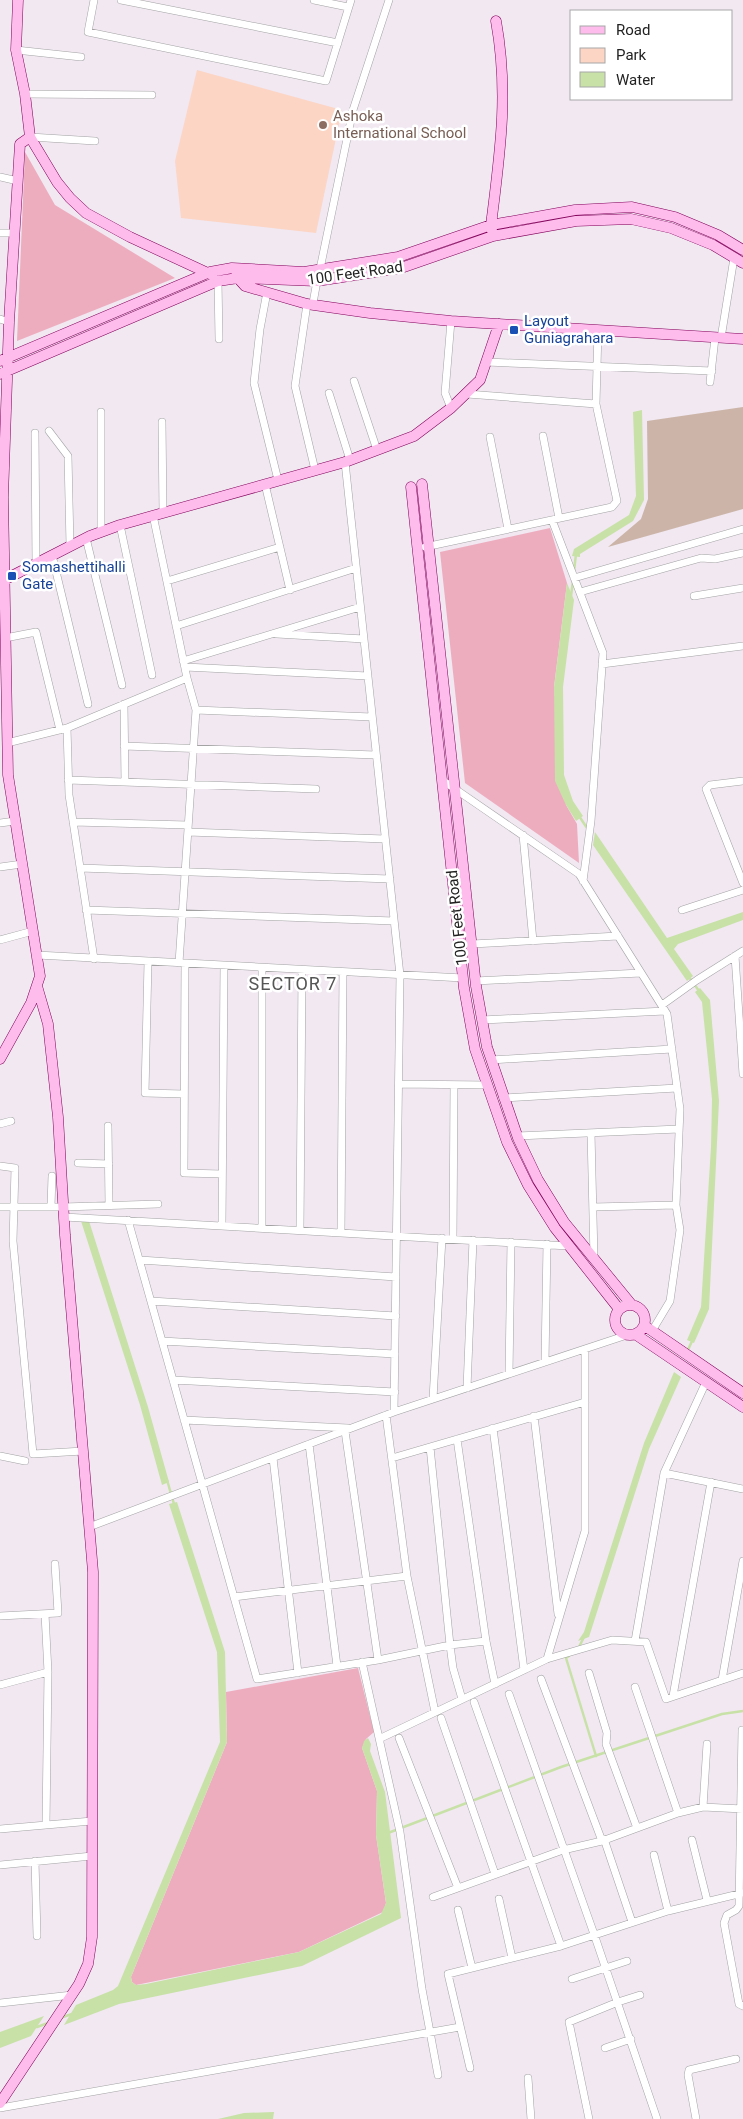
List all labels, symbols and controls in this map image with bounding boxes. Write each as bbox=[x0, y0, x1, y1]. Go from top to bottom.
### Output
legend bbox=[570, 10, 733, 100]
text: Road bbox=[616, 21, 650, 39]
text: Park bbox=[616, 46, 647, 64]
text: Water bbox=[616, 71, 655, 89]
place label: Ashoka International School bbox=[333, 107, 466, 142]
marker: Ashoka International School bbox=[317, 119, 329, 131]
street label: 100 Feet Road bbox=[306, 257, 404, 289]
place label: Layout Guniagrahara bbox=[524, 312, 613, 347]
marker: Layout Guniagrahara bbox=[508, 324, 520, 336]
place label: Somashettihalli Gate bbox=[22, 558, 126, 593]
marker: Somashettihalli Gate bbox=[6, 570, 18, 582]
street label: 100 Feet Road bbox=[443, 869, 471, 967]
district label: SECTOR 7 bbox=[249, 973, 337, 994]

